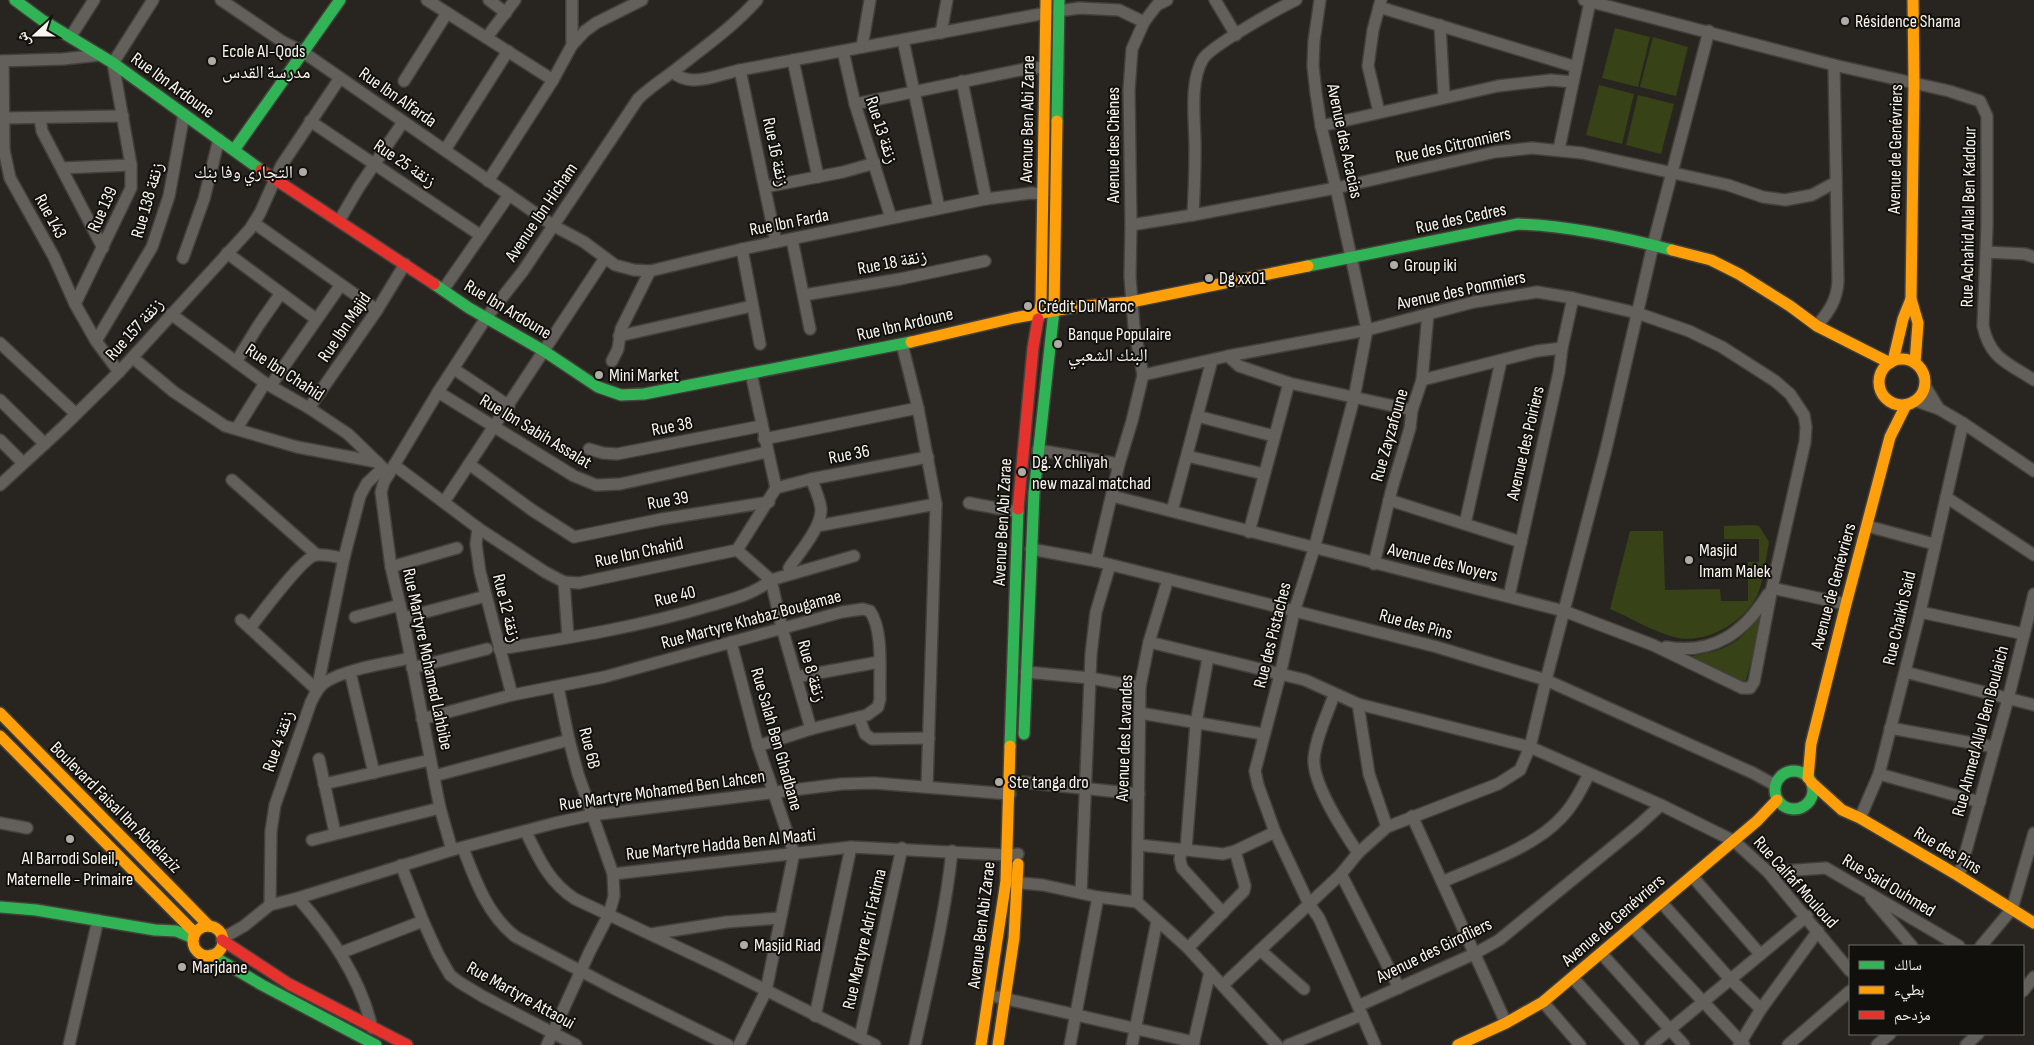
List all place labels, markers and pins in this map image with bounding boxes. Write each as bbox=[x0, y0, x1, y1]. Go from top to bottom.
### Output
place label: Résidence Shama bbox=[1855, 11, 1961, 32]
marker: Résidence Shama bbox=[1839, 15, 1851, 27]
place label: Ecole Al-Qods مدرسة القدس bbox=[222, 41, 310, 83]
marker: Ecole Al-Qods مدرسة القدس bbox=[206, 55, 218, 67]
place label: التجاري وفا بنك bbox=[194, 162, 293, 187]
marker: التجاري وفا بنك bbox=[297, 166, 309, 178]
place label: Group iki bbox=[1404, 255, 1457, 276]
marker: Group iki bbox=[1388, 259, 1400, 271]
place label: Dg xx01 bbox=[1219, 268, 1266, 289]
marker: Dg xx01 bbox=[1203, 272, 1215, 284]
place label: Crédit Du Maroc bbox=[1038, 296, 1134, 317]
marker: Crédit Du Maroc bbox=[1022, 300, 1034, 312]
place label: Banque Populaire البنك الشعبي bbox=[1068, 324, 1172, 370]
marker: Banque Populaire البنك الشعبي bbox=[1052, 338, 1064, 350]
place label: Mini Market bbox=[609, 365, 680, 386]
marker: Mini Market bbox=[593, 369, 605, 381]
place label: Dg. X chliyah new mazal matchad bbox=[1032, 452, 1151, 494]
marker: Dg. X chliyah new mazal matchad bbox=[1016, 466, 1028, 478]
place label: Masjid Imam Malek bbox=[1699, 540, 1771, 582]
marker: Masjid Imam Malek bbox=[1683, 554, 1695, 566]
place label: Ste tanga dro bbox=[1009, 772, 1089, 793]
marker: Ste tanga dro bbox=[993, 776, 1005, 788]
marker: Al Barrodi Soleil, Maternelle - Primaire bbox=[64, 833, 76, 845]
place label: Al Barrodi Soleil, Maternelle - Primaire bbox=[7, 848, 133, 890]
place label: Masjid Riad bbox=[754, 935, 821, 956]
marker: Masjid Riad bbox=[738, 939, 750, 951]
place label: Marjdane bbox=[192, 957, 247, 978]
marker: Marjdane bbox=[176, 961, 188, 973]

